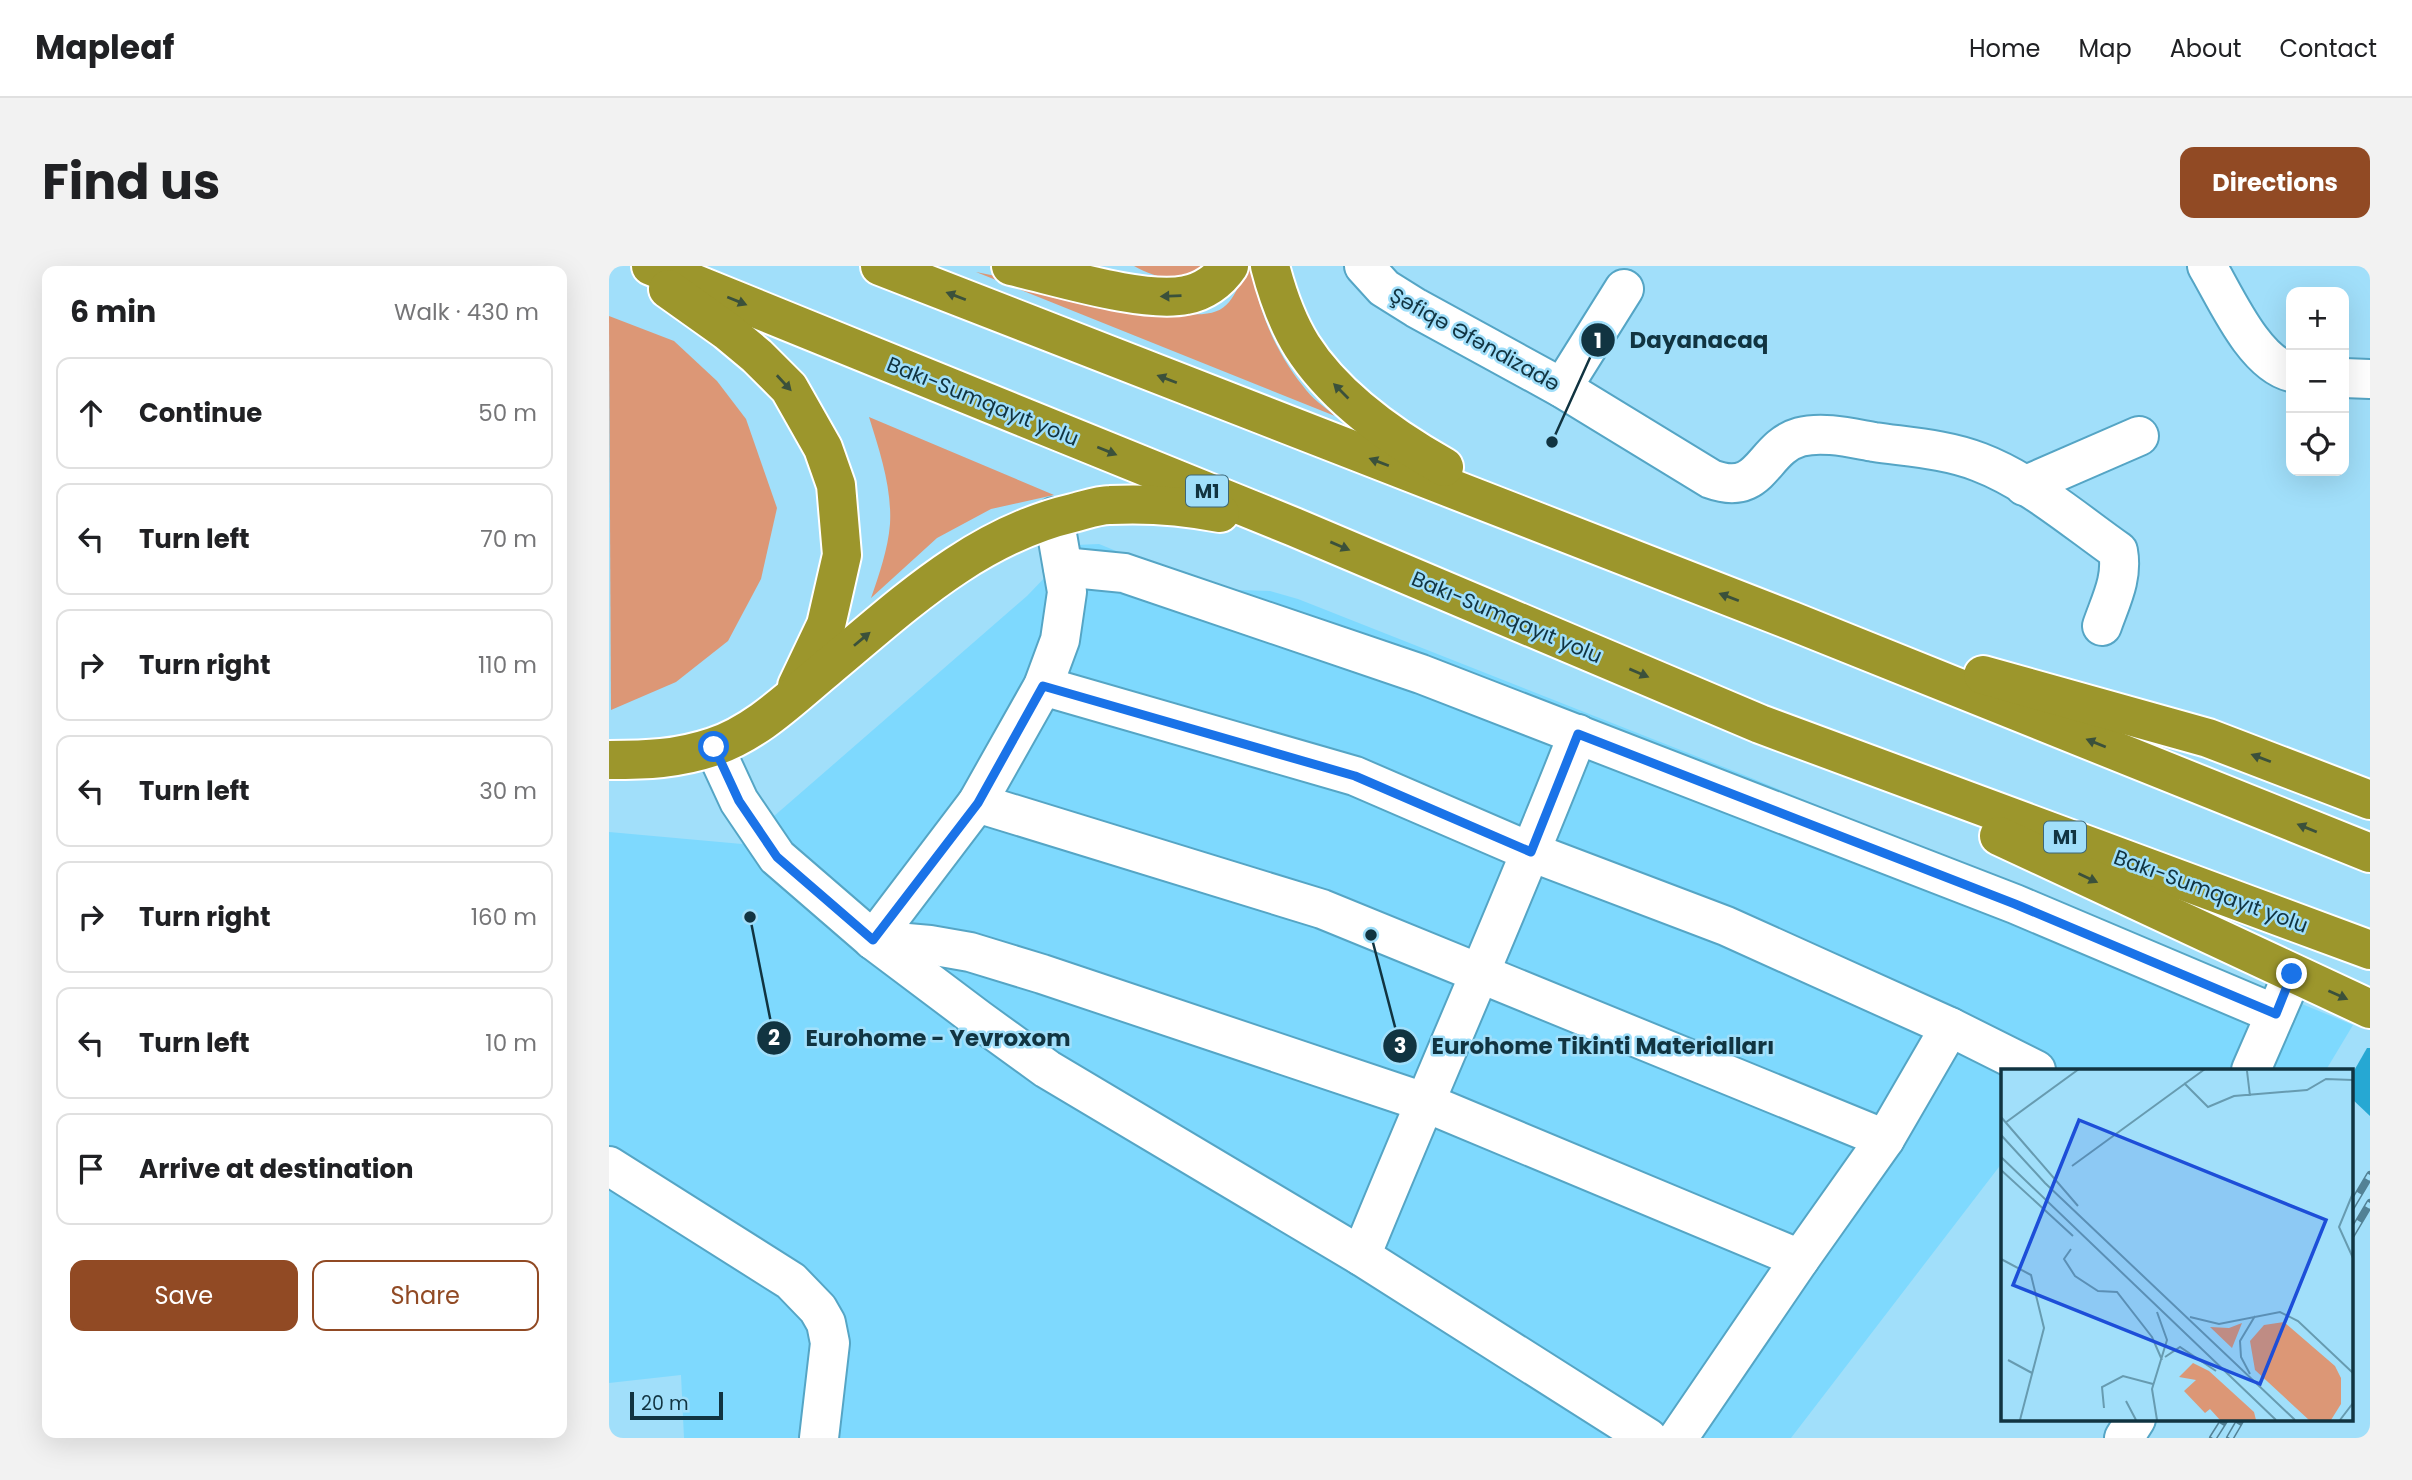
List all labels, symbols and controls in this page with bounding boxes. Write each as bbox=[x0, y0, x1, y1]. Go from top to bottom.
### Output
text: Mapleaf bbox=[35, 24, 174, 71]
text: Home bbox=[1969, 32, 2041, 65]
text: Map bbox=[2079, 32, 2132, 65]
text: About bbox=[2170, 32, 2241, 65]
text: Contact bbox=[2279, 32, 2377, 65]
button: Directions bbox=[2180, 147, 2370, 218]
text: Find us bbox=[42, 148, 220, 216]
street label: Şəfiqə Əfəndizadə bbox=[1385, 280, 1565, 398]
map controls bbox=[2286, 287, 2349, 476]
button: + bbox=[2286, 287, 2349, 350]
text: 6 min bbox=[70, 290, 156, 333]
one-way arrow bbox=[945, 290, 966, 301]
one-way arrow bbox=[1160, 290, 1182, 302]
one-way arrow bbox=[726, 295, 747, 306]
text: Walk · 430 m bbox=[394, 296, 539, 328]
callout: Dayanacaq bbox=[1581, 318, 1783, 362]
text: Dayanacaq bbox=[1630, 324, 1768, 356]
text: 1 bbox=[1594, 326, 1602, 355]
street label: Bakı-Sumqayıt yolu bbox=[883, 349, 1083, 453]
button: − bbox=[2286, 350, 2349, 413]
one-way arrow bbox=[1157, 373, 1178, 384]
one-way arrow bbox=[776, 374, 792, 392]
one-way arrow bbox=[1332, 382, 1349, 399]
icon: ahead bbox=[72, 394, 110, 432]
text: Continue bbox=[139, 395, 262, 431]
text: 50 m bbox=[478, 397, 537, 429]
button: locate bbox=[2286, 413, 2349, 476]
one-way arrow bbox=[1096, 445, 1117, 456]
one-way arrow bbox=[1369, 456, 1390, 467]
road number: M1 bbox=[1186, 476, 1228, 507]
icon: left bbox=[72, 520, 110, 558]
text: Turn left bbox=[139, 521, 250, 557]
text: 70 m bbox=[480, 523, 537, 555]
one-way arrow bbox=[1329, 541, 1350, 552]
street label: Bakı-Sumqayıt yolu bbox=[1407, 564, 1607, 670]
one-way arrow bbox=[1718, 591, 1739, 602]
one-way arrow bbox=[854, 632, 871, 647]
icon: right bbox=[72, 646, 110, 684]
text: Turn right bbox=[139, 647, 271, 683]
text: 110 m bbox=[478, 649, 537, 681]
one-way arrow bbox=[1629, 668, 1650, 679]
route start bbox=[698, 731, 729, 762]
one-way arrow bbox=[2085, 737, 2106, 748]
one-way arrow bbox=[2250, 753, 2271, 764]
icon: left bbox=[72, 772, 110, 810]
text: Turn left bbox=[139, 773, 250, 809]
text: 30 m bbox=[479, 775, 537, 807]
road number: M1 bbox=[2044, 822, 2086, 852]
one-way arrow bbox=[2296, 822, 2317, 833]
street label: Bakı-Sumqayıt yolu bbox=[2110, 842, 2312, 940]
one-way arrow bbox=[2078, 872, 2098, 884]
icon: right bbox=[72, 898, 110, 936]
text: Turn right bbox=[139, 899, 271, 935]
text: 160 m bbox=[471, 901, 537, 933]
route end bbox=[2276, 958, 2307, 989]
one-way arrow bbox=[2328, 989, 2348, 1001]
callout: Eurohome - Yevroxom bbox=[757, 1016, 1085, 1060]
text: Eurohome - Yevroxom bbox=[805, 1022, 1071, 1054]
text: 2 bbox=[768, 1023, 780, 1052]
icon: left bbox=[72, 1024, 110, 1062]
callout: Eurohome Tikinti Materialları bbox=[1383, 1024, 1788, 1068]
text: Turn left bbox=[139, 1025, 250, 1061]
text: 10 m bbox=[485, 1027, 537, 1059]
text: Eurohome Tikinti Materialları bbox=[1432, 1030, 1774, 1062]
text: 3 bbox=[1394, 1031, 1406, 1060]
inset map bbox=[2001, 1069, 2353, 1420]
icon: arrive bbox=[72, 1150, 110, 1188]
text: Arrive at destination bbox=[139, 1151, 414, 1187]
button: Save bbox=[70, 1260, 298, 1331]
button: Share bbox=[312, 1260, 539, 1331]
scale bar bbox=[630, 1389, 723, 1421]
text: 20 m bbox=[641, 1390, 689, 1417]

